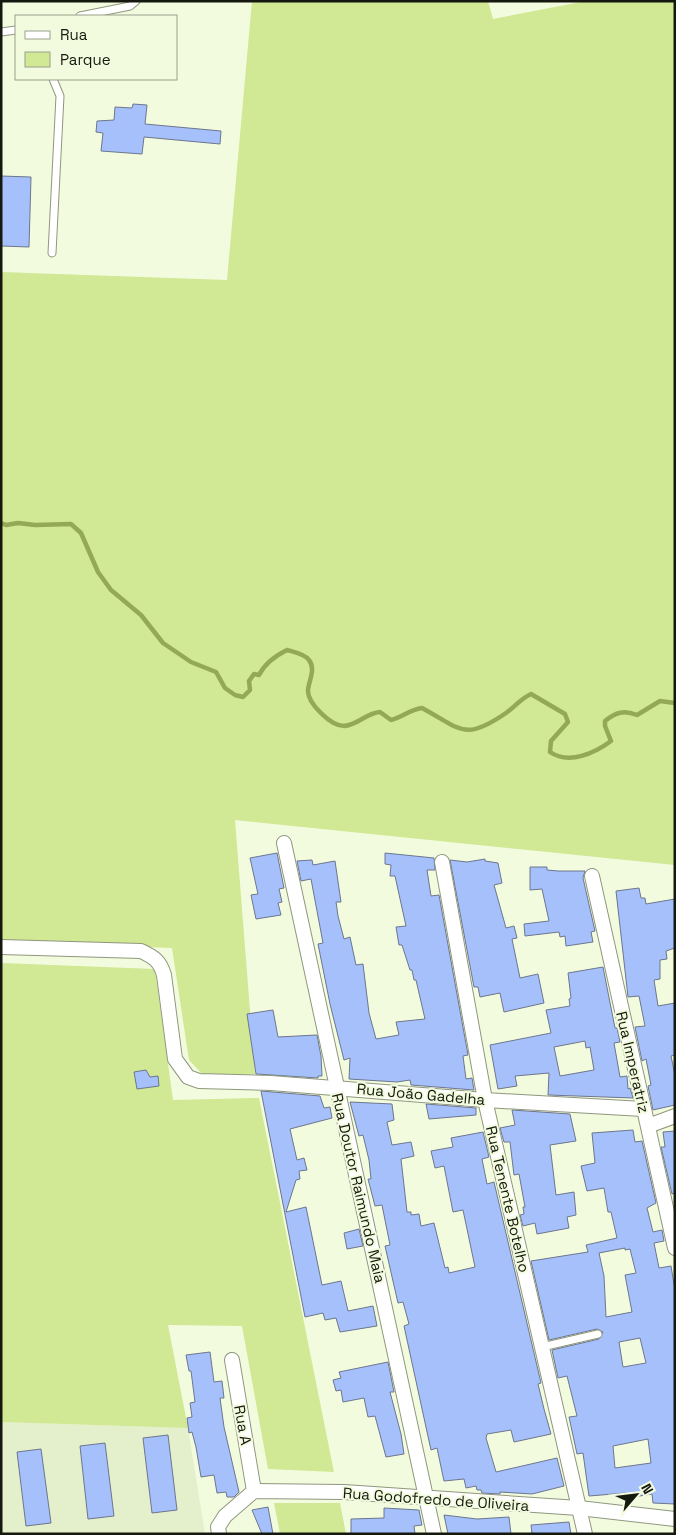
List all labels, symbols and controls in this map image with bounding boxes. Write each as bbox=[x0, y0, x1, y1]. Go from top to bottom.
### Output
legend bbox=[15, 15, 178, 80]
text: Rua bbox=[60, 25, 88, 44]
text: Parque bbox=[60, 50, 111, 69]
street label: Rua Imperatriz bbox=[612, 1009, 654, 1115]
street label: Rua João Gadelha bbox=[356, 1079, 486, 1109]
street label: Rua Doutor Raimundo Maia bbox=[328, 1091, 390, 1285]
street label: Rua Tenente Botelho bbox=[482, 1124, 534, 1274]
street label: Rua A bbox=[230, 1403, 256, 1447]
north arrow bbox=[611, 1470, 661, 1520]
text: N bbox=[637, 1481, 658, 1497]
street label: Rua Godofredo de Oliveira bbox=[342, 1483, 530, 1515]

